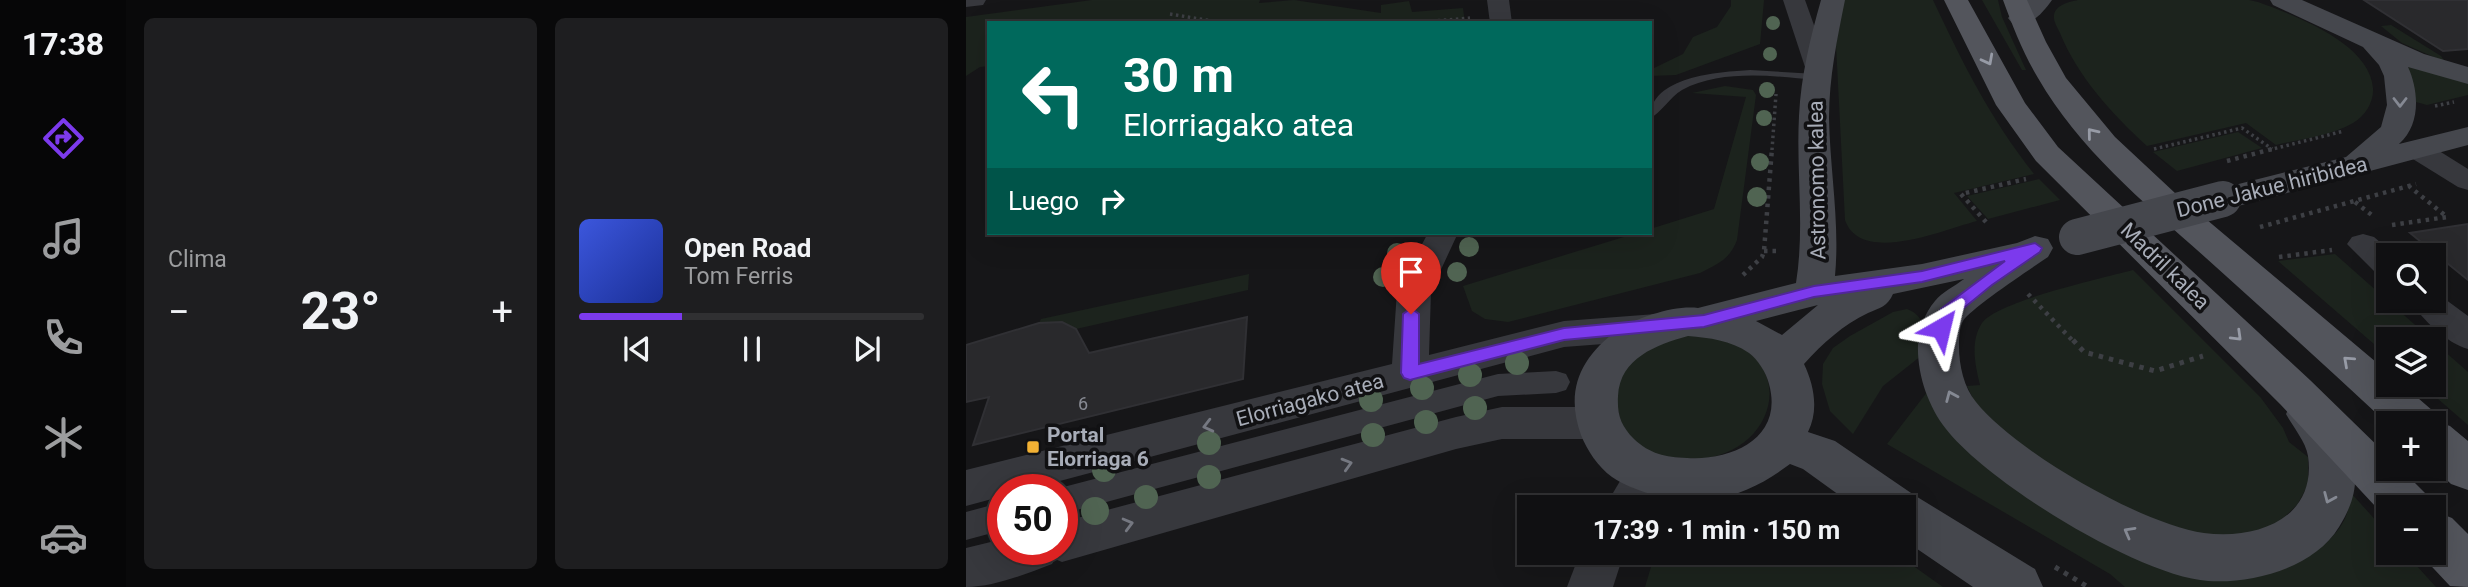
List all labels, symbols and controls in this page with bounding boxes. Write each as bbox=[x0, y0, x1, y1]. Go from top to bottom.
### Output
text: 17:38 bbox=[22, 25, 104, 63]
text: 30 m bbox=[1123, 47, 1234, 104]
icon: left bbox=[1008, 49, 1099, 140]
one-way arrow bbox=[1979, 53, 1993, 66]
one-way arrow bbox=[2392, 97, 2408, 108]
street label: Astronomo kalea bbox=[1804, 100, 1830, 260]
text: Elorriagako atea bbox=[1123, 106, 1354, 144]
icon: directions bbox=[39, 114, 88, 163]
one-way arrow bbox=[2088, 129, 2101, 141]
street label: Done Jakue hiribidea bbox=[2174, 152, 2370, 222]
icon: right bbox=[1093, 182, 1131, 220]
text: Luego bbox=[1008, 186, 1079, 216]
icon: music bbox=[39, 214, 88, 263]
street label: Madril kalea bbox=[2116, 218, 2214, 314]
text: Open Road bbox=[684, 233, 812, 263]
pin bbox=[1381, 242, 1441, 314]
map controls bbox=[2376, 243, 2446, 565]
button: search bbox=[2376, 243, 2446, 313]
text: Clima bbox=[168, 246, 227, 273]
icon: arrive bbox=[1392, 253, 1430, 291]
text: Tom Ferris bbox=[684, 263, 793, 290]
text: 23° bbox=[301, 281, 381, 342]
text: − bbox=[168, 290, 190, 334]
text: + bbox=[491, 290, 513, 334]
position arrow bbox=[1904, 291, 1978, 365]
icon: phone bbox=[39, 313, 88, 362]
one-way arrow bbox=[2229, 327, 2242, 340]
button: layers bbox=[2376, 327, 2446, 397]
icon: previous bbox=[618, 330, 656, 368]
icon: pause bbox=[733, 330, 771, 368]
icon: next bbox=[848, 330, 886, 368]
one-way arrow bbox=[2343, 357, 2356, 370]
street label: Elorriagako atea bbox=[1234, 369, 1386, 431]
one-way arrow bbox=[1945, 391, 1959, 403]
house number: 6 bbox=[1078, 393, 1088, 414]
button: + bbox=[2376, 411, 2446, 481]
icon: climate bbox=[39, 413, 88, 462]
one-way arrow bbox=[1202, 418, 1214, 432]
place label: Portal Elorriaga 6 bbox=[1047, 423, 1149, 471]
marker: Portal Elorriaga 6 bbox=[1025, 439, 1041, 455]
one-way arrow bbox=[1341, 457, 1353, 472]
speed limit sign: 50 bbox=[987, 474, 1078, 565]
one-way arrow bbox=[2323, 491, 2337, 503]
button: − bbox=[2376, 495, 2446, 565]
icon: car bbox=[39, 513, 88, 562]
text: 17:39 · 1 min · 150 m bbox=[1593, 515, 1840, 545]
one-way arrow bbox=[1122, 518, 1134, 533]
one-way arrow bbox=[2124, 527, 2137, 540]

